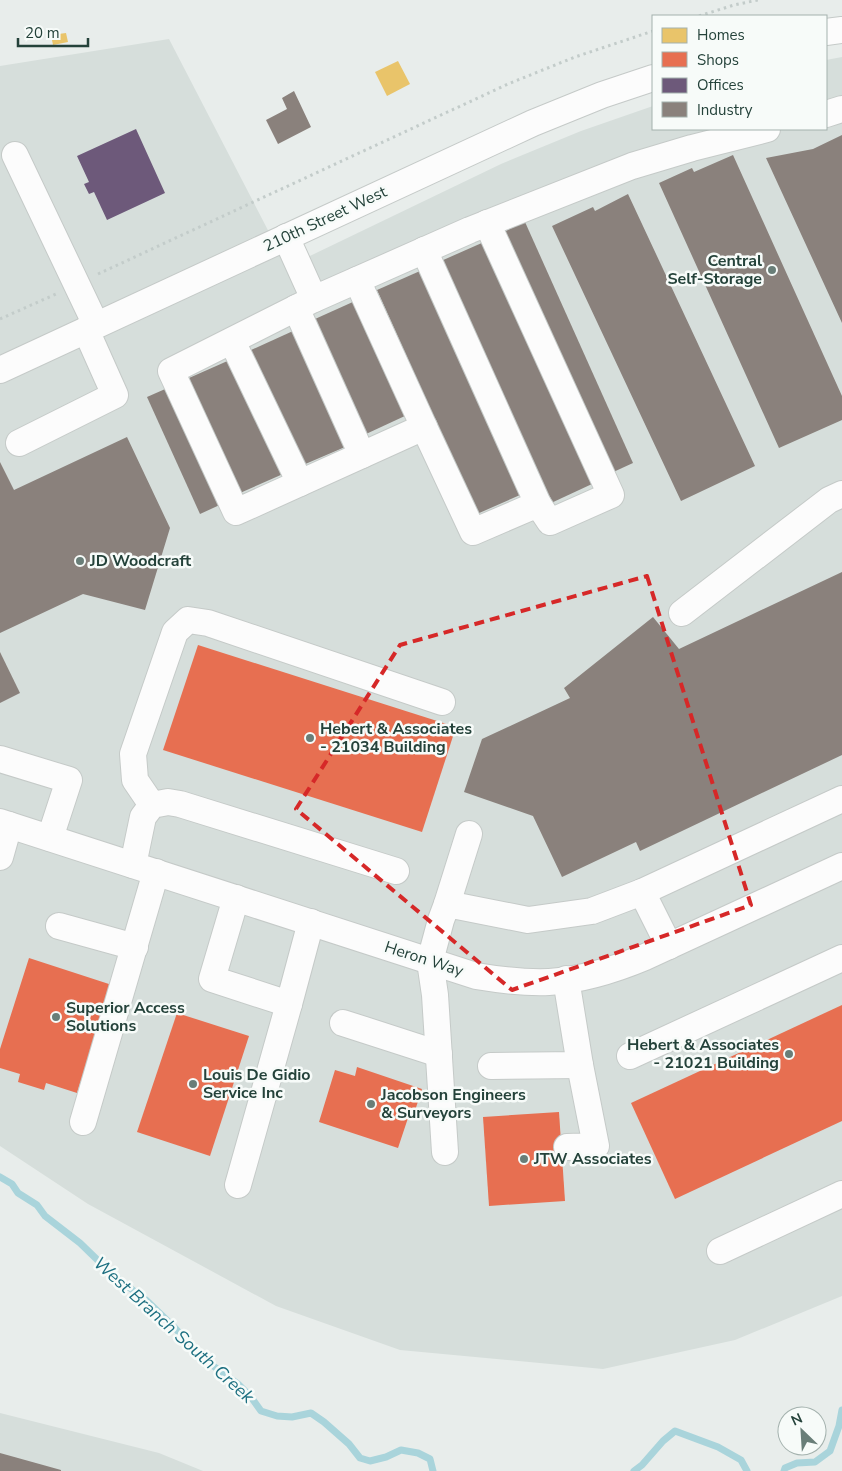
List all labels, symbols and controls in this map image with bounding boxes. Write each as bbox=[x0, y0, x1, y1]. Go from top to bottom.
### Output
scale bar bbox=[18, 15, 88, 47]
legend bbox=[652, 15, 827, 130]
text: 20 m bbox=[25, 23, 60, 43]
text: Homes bbox=[697, 25, 745, 45]
text: Shops bbox=[697, 50, 739, 70]
text: Offices bbox=[697, 75, 744, 95]
text: Industry bbox=[697, 100, 753, 120]
street label: 210th Street West bbox=[260, 181, 391, 257]
place label: Central Self-Storage bbox=[667, 250, 762, 290]
marker: Central Self-Storage bbox=[766, 264, 778, 276]
place label: JD Woodcraft bbox=[89, 550, 192, 572]
marker: JD Woodcraft bbox=[74, 555, 86, 567]
place label: Hebert & Associates - 21034 Building bbox=[320, 718, 472, 758]
marker: Hebert & Associates - 21034 Building bbox=[304, 732, 316, 744]
street label: Heron Way bbox=[382, 936, 467, 982]
place label: Superior Access Solutions bbox=[66, 997, 185, 1037]
marker: Superior Access Solutions bbox=[50, 1011, 62, 1023]
place label: Hebert & Associates - 21021 Building bbox=[627, 1034, 779, 1074]
marker: Hebert & Associates - 21021 Building bbox=[783, 1048, 795, 1060]
place label: Louis De Gidio Service Inc bbox=[203, 1064, 311, 1104]
marker: Louis De Gidio Service Inc bbox=[187, 1078, 199, 1090]
place label: Jacobson Engineers & Surveyors bbox=[380, 1084, 526, 1124]
marker: Jacobson Engineers & Surveyors bbox=[365, 1098, 377, 1110]
place label: JTW Associates bbox=[533, 1148, 652, 1170]
marker: JTW Associates bbox=[518, 1153, 530, 1165]
water label: West Branch South Creek bbox=[89, 1251, 260, 1409]
north arrow bbox=[777, 1406, 827, 1456]
text: N bbox=[788, 1409, 805, 1430]

